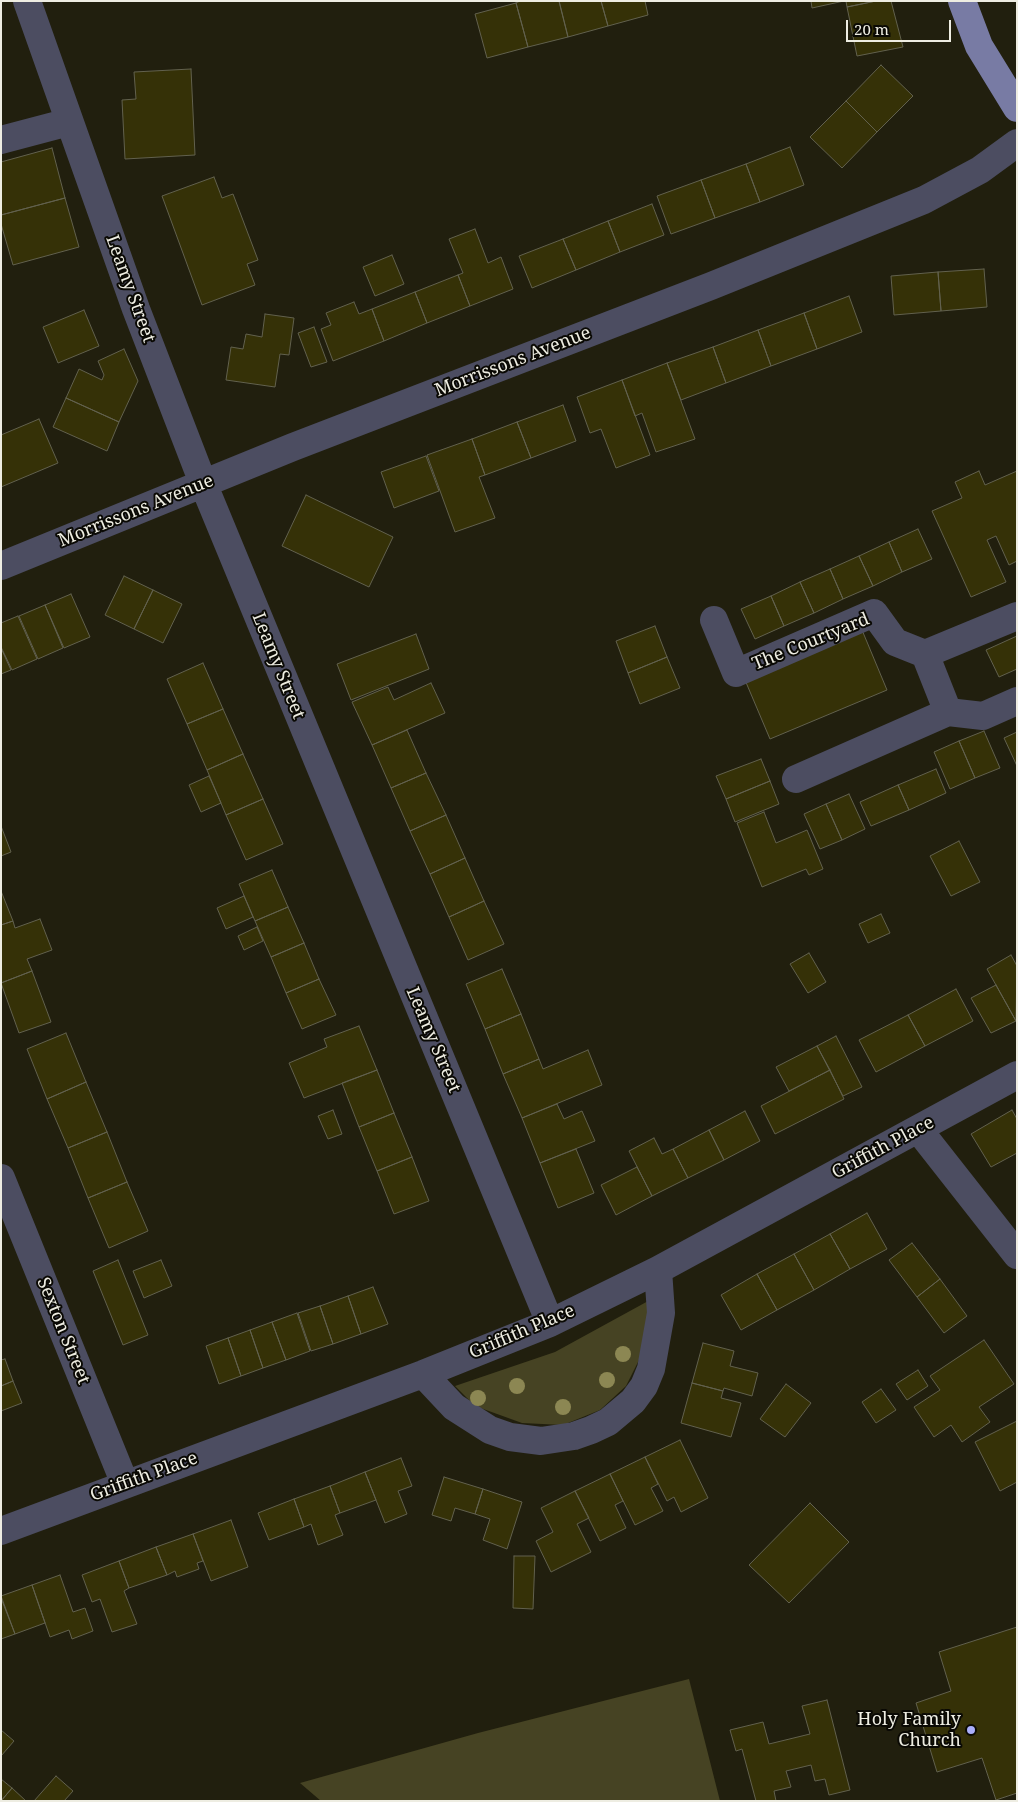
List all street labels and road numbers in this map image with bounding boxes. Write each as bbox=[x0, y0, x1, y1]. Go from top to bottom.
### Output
street label: Leamy Street bbox=[101, 232, 159, 346]
street label: Morrissons Avenue bbox=[432, 322, 594, 402]
street label: Morrissons Avenue bbox=[55, 470, 217, 552]
street label: The Courtyard bbox=[749, 609, 873, 675]
street label: Leamy Street bbox=[247, 610, 309, 722]
street label: Leamy Street bbox=[401, 984, 465, 1096]
street label: Griffith Place bbox=[828, 1112, 938, 1184]
street label: Sexton Street bbox=[32, 1275, 94, 1387]
street label: Griffith Place bbox=[466, 1300, 578, 1364]
street label: Griffith Place bbox=[87, 1448, 201, 1506]

